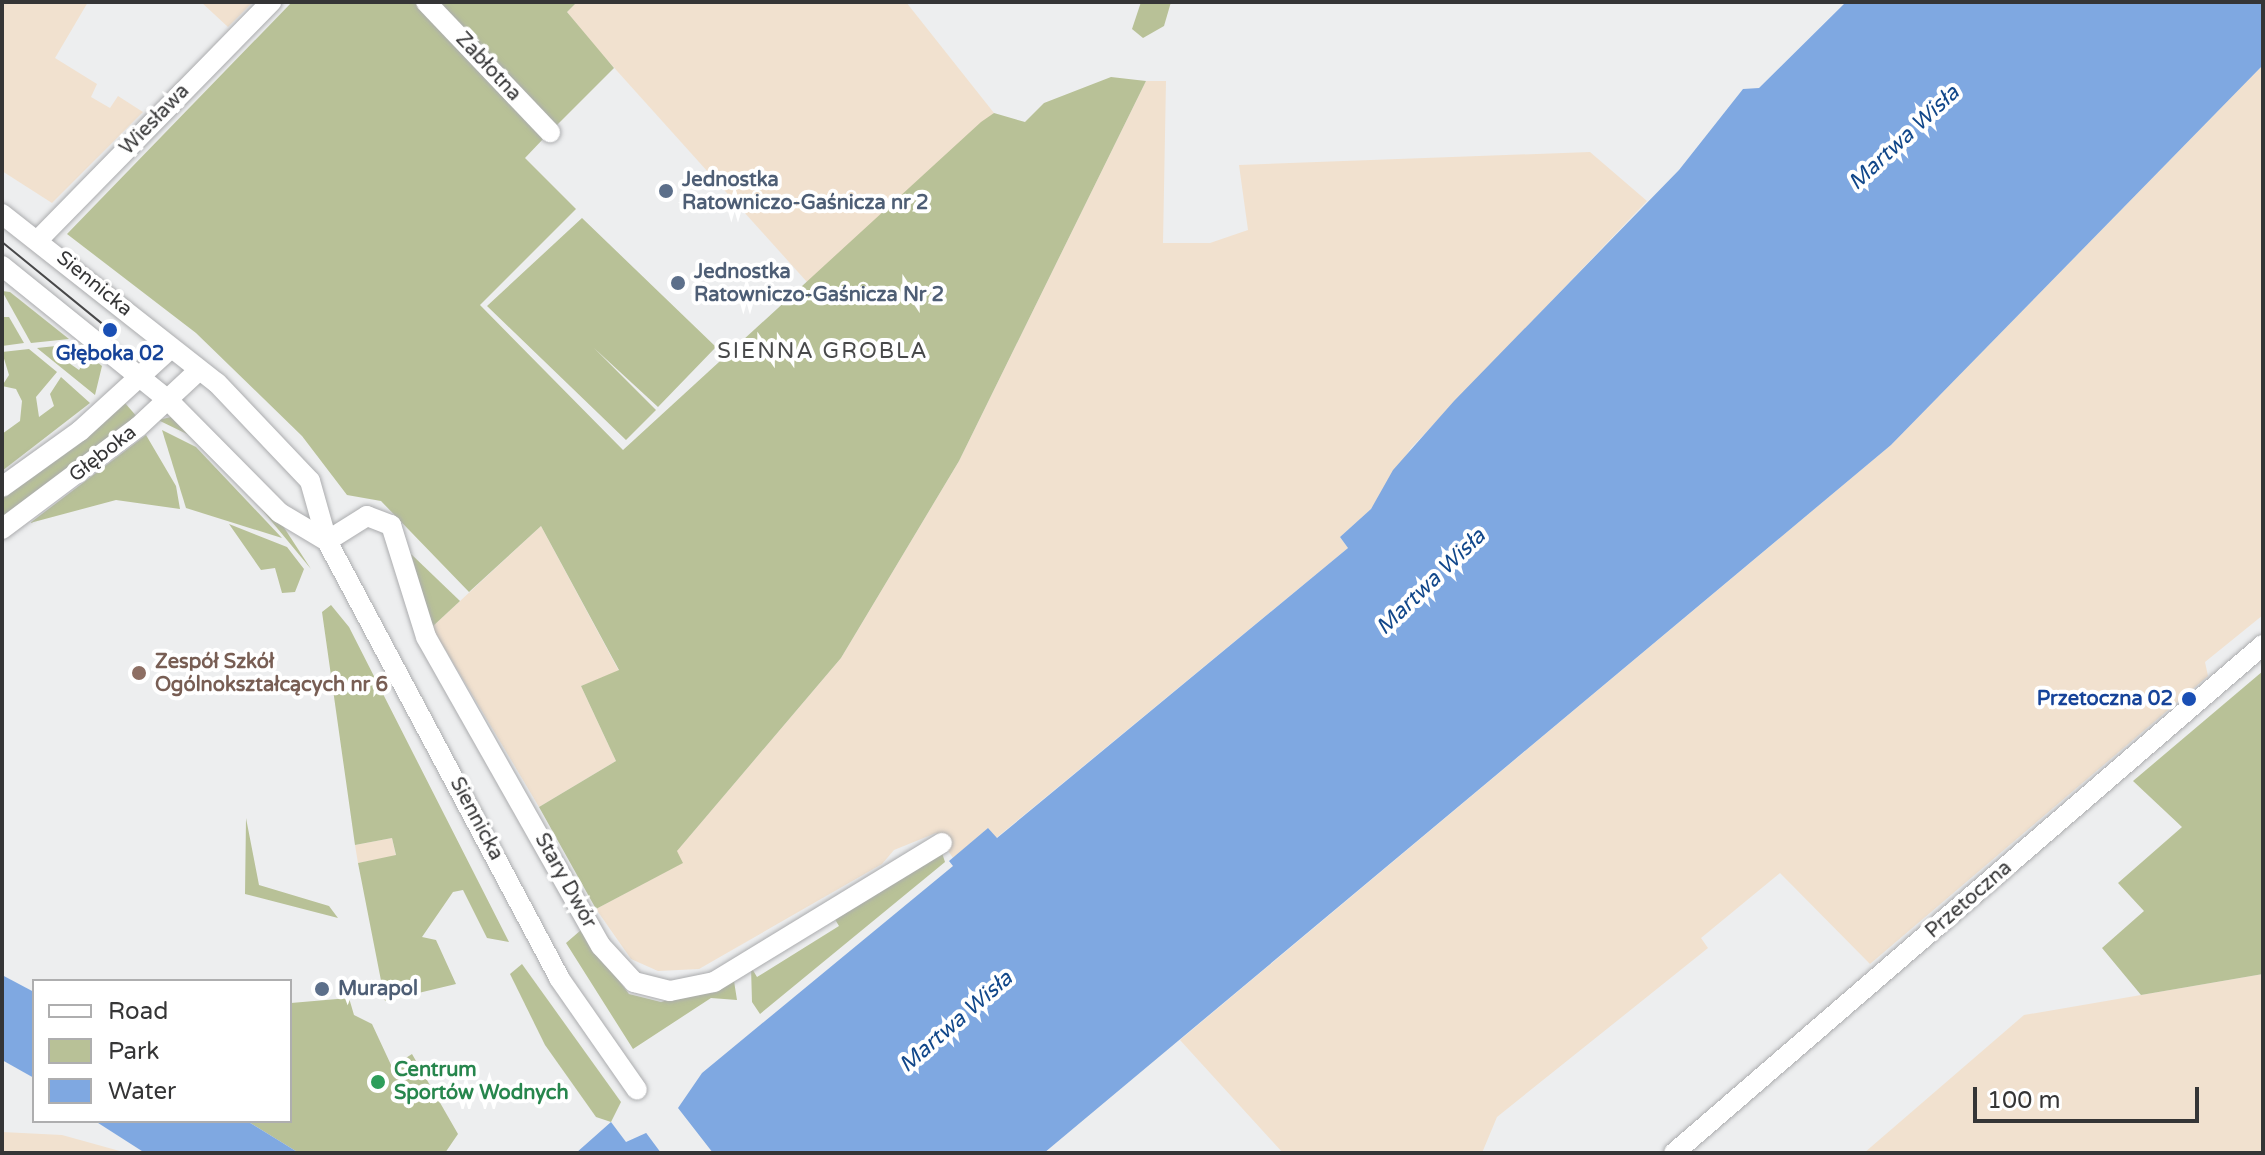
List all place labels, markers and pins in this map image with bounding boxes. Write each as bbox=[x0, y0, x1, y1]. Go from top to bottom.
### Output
place label: Jednostka Ratowniczo-Gaśnicza nr 2 bbox=[682, 168, 928, 215]
marker: Jednostka Ratowniczo-Gaśnicza nr 2 bbox=[657, 182, 675, 200]
place label: Jednostka Ratowniczo-Gaśnicza Nr 2 bbox=[694, 260, 944, 307]
marker: Jednostka Ratowniczo-Gaśnicza Nr 2 bbox=[669, 274, 687, 292]
marker: Głęboka 02 bbox=[101, 321, 119, 339]
place label: Głęboka 02 bbox=[56, 342, 164, 366]
place label: Zespół Szkół Ogólnokształcących nr 6 bbox=[155, 650, 388, 697]
marker: Zespół Szkół Ogólnokształcących nr 6 bbox=[130, 664, 148, 682]
place label: Przetoczna 02 bbox=[2037, 687, 2173, 711]
marker: Przetoczna 02 bbox=[2180, 690, 2198, 708]
place label: Murapol bbox=[338, 977, 418, 1001]
marker: Murapol bbox=[313, 980, 331, 998]
place label: Centrum Sportów Wodnych bbox=[394, 1058, 569, 1105]
marker: Centrum Sportów Wodnych bbox=[369, 1073, 387, 1091]

